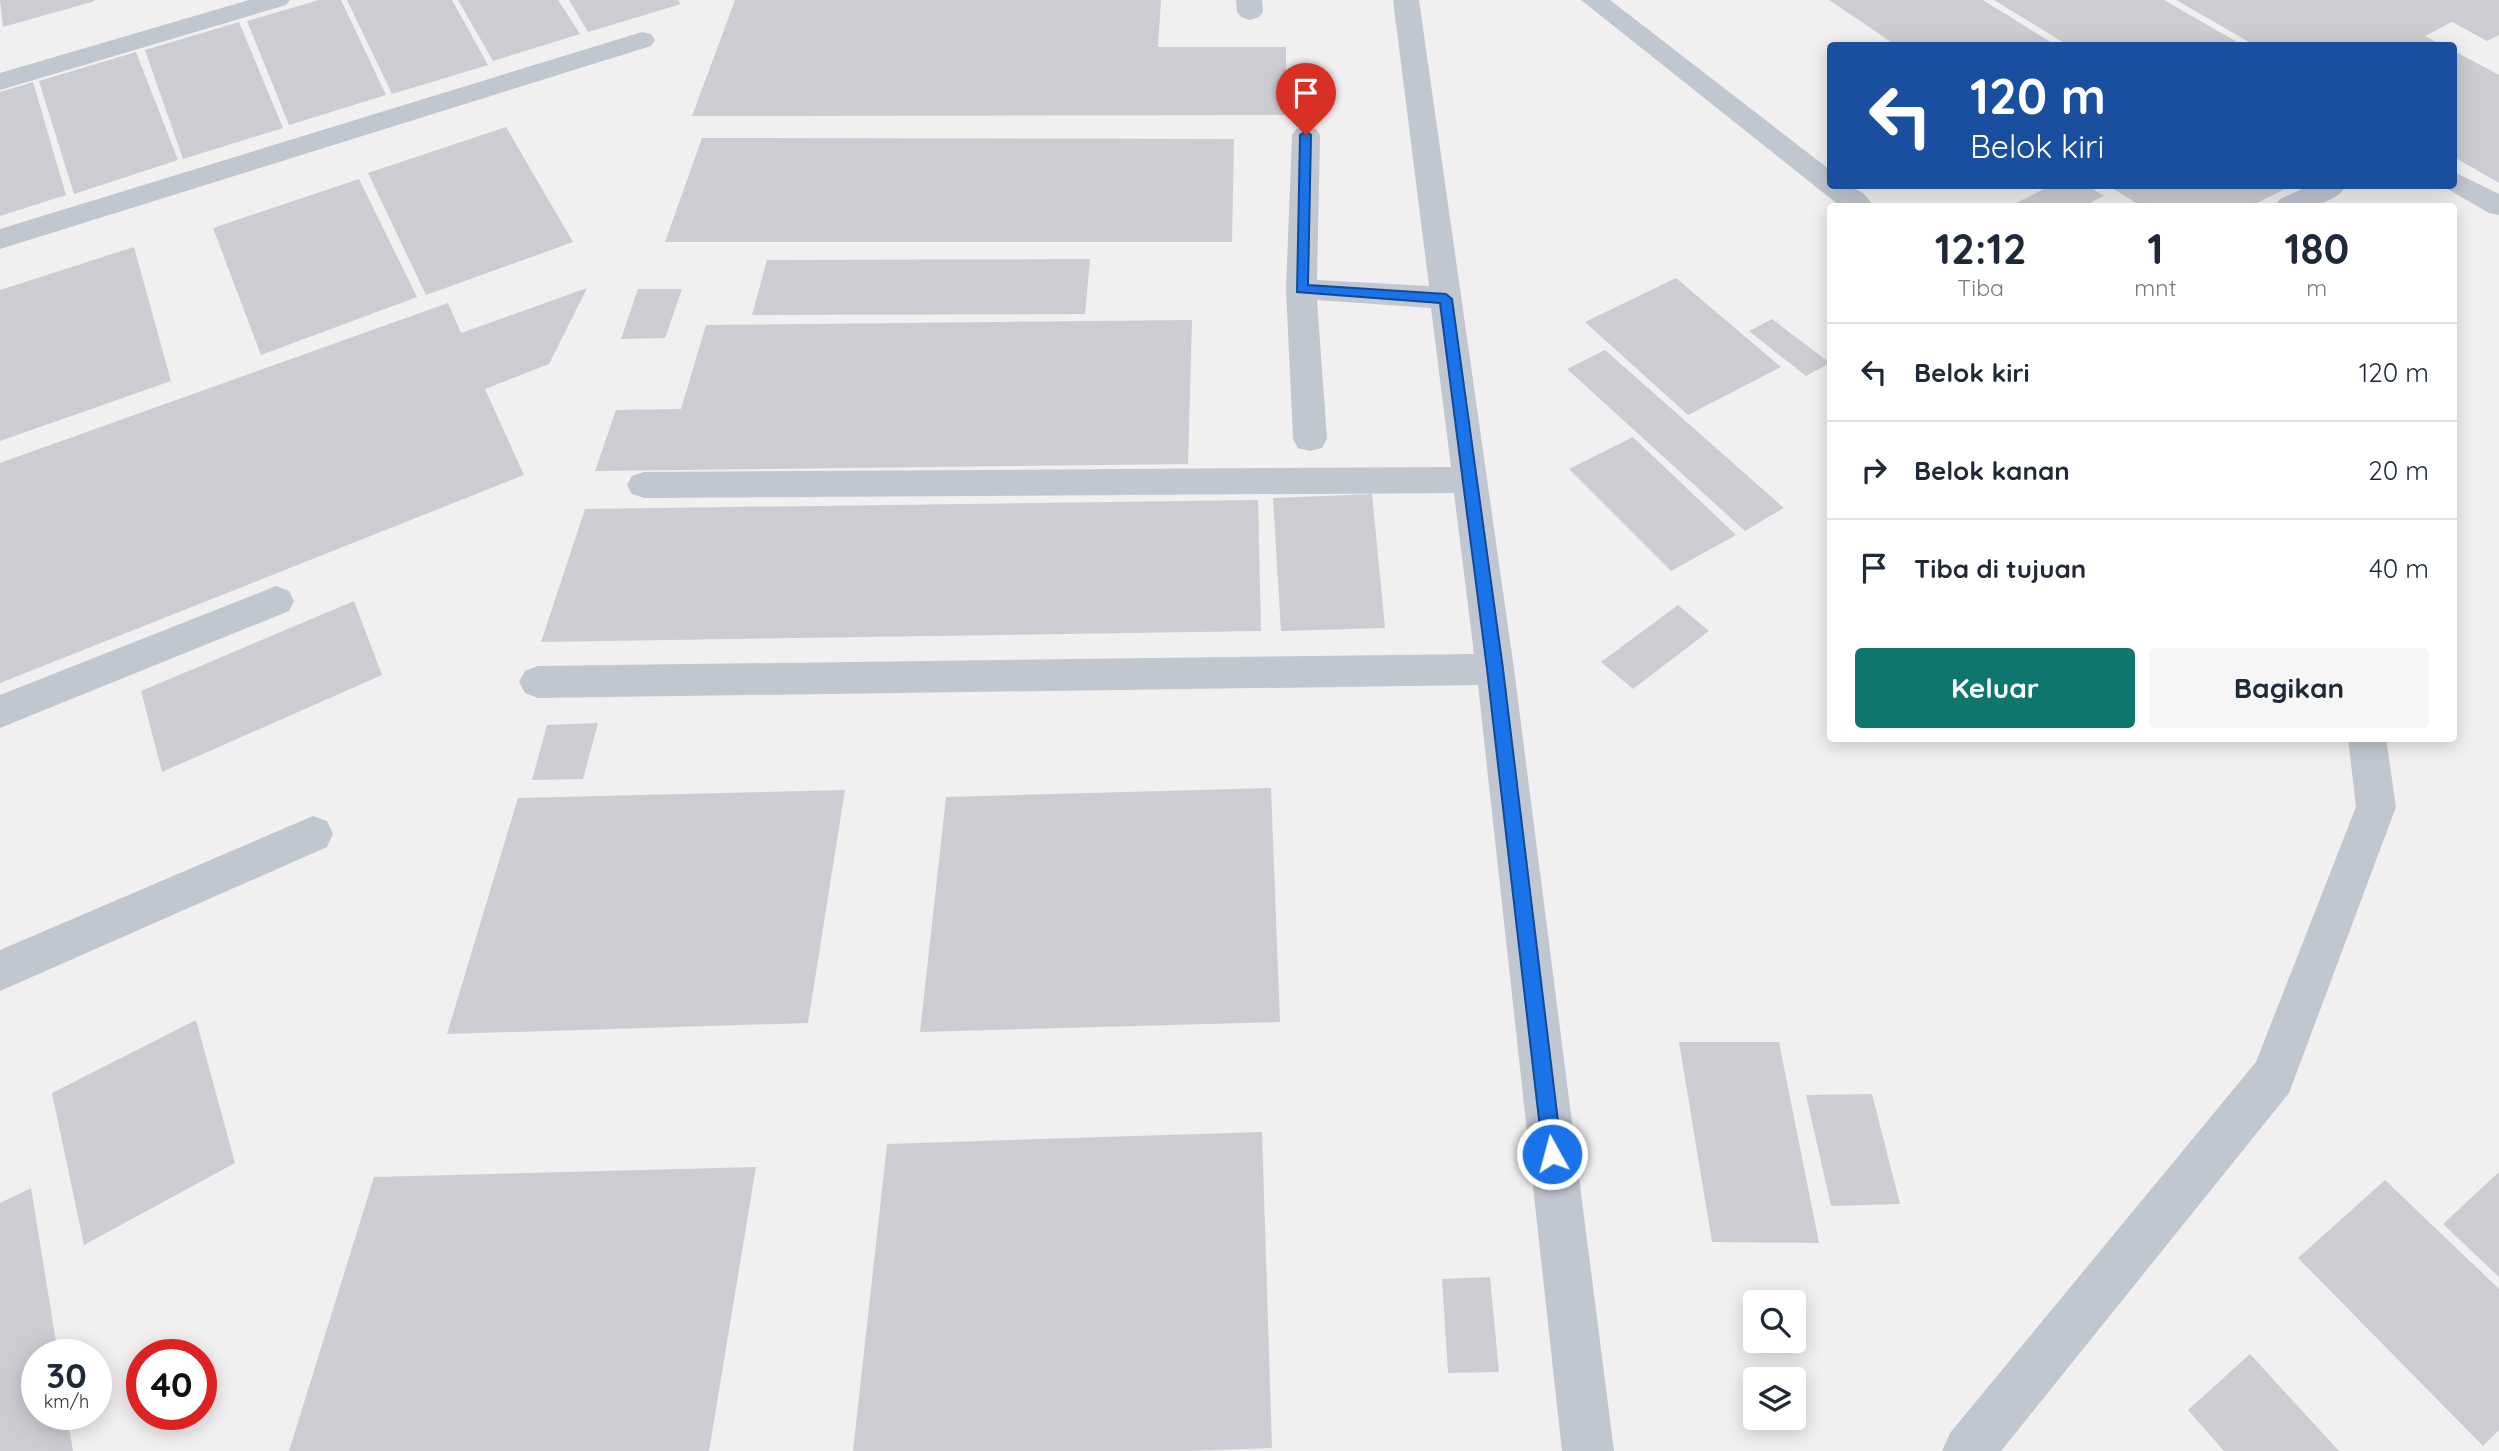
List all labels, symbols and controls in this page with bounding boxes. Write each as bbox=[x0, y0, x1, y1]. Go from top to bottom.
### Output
pin bbox=[1276, 63, 1336, 135]
text: 120 m bbox=[1970, 65, 2106, 126]
icon: left bbox=[1855, 70, 1946, 161]
icon: arrive bbox=[1287, 74, 1325, 112]
text: Belok kiri bbox=[1970, 126, 2104, 166]
text: 12:12 bbox=[1935, 222, 2027, 275]
text: 1 bbox=[2147, 222, 2164, 275]
text: 180 bbox=[2284, 222, 2349, 275]
text: Tiba bbox=[1957, 273, 2004, 302]
text: mnt bbox=[2134, 273, 2176, 302]
text: m bbox=[2306, 273, 2327, 302]
icon: left bbox=[1855, 353, 1893, 391]
text: Belok kiri bbox=[1914, 356, 2030, 389]
text: 120 m bbox=[2359, 356, 2429, 389]
icon: right bbox=[1855, 451, 1893, 489]
text: Belok kanan bbox=[1914, 454, 2070, 487]
text: 20 m bbox=[2368, 454, 2429, 487]
icon: arrive bbox=[1855, 549, 1893, 587]
text: Tiba di tujuan bbox=[1914, 552, 2086, 585]
text: 40 m bbox=[2369, 552, 2429, 585]
button: Keluar bbox=[1855, 648, 2135, 728]
button: Bagikan bbox=[2149, 648, 2429, 728]
position arrow bbox=[1515, 1117, 1589, 1191]
map controls bbox=[1743, 1290, 1806, 1430]
button: search bbox=[1743, 1290, 1806, 1353]
speed limit sign: 40 bbox=[126, 1339, 217, 1430]
text: 30 bbox=[46, 1353, 87, 1397]
button: layers bbox=[1743, 1367, 1806, 1430]
text: km/h bbox=[44, 1390, 89, 1413]

